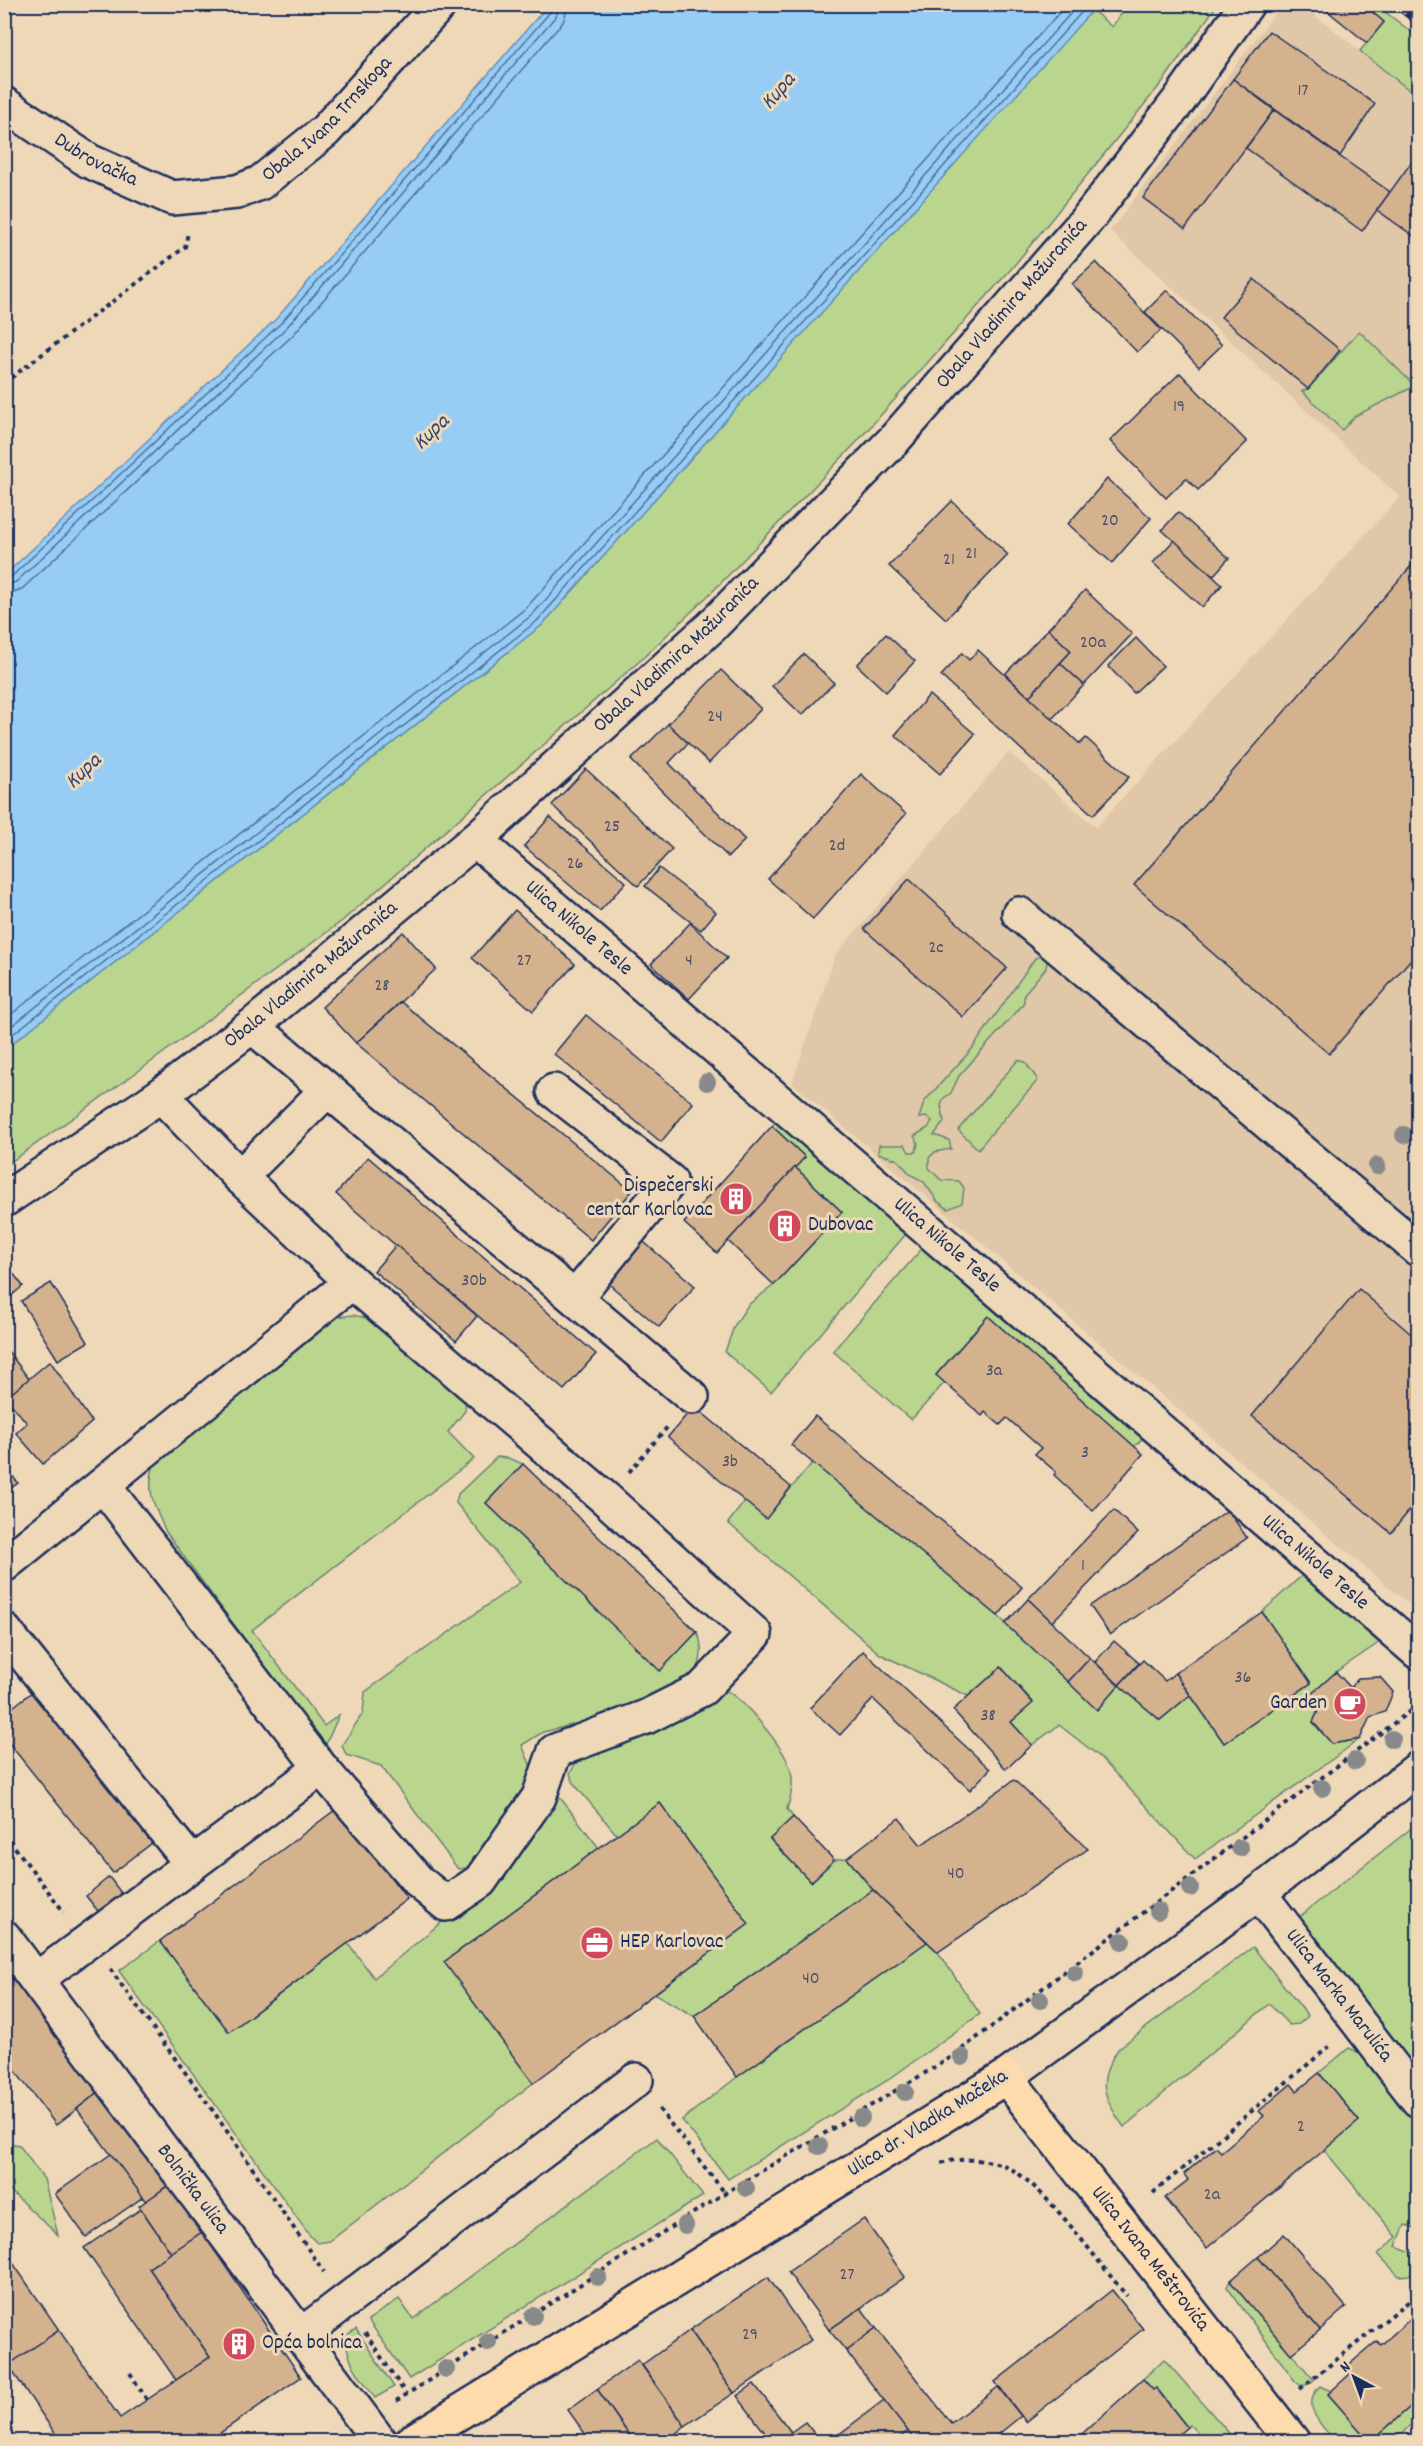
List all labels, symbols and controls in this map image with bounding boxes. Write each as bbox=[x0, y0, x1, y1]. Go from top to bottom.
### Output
street label: Obala Ivana Trnskoga bbox=[256, 49, 401, 190]
water label: Kupa bbox=[754, 65, 805, 117]
house number: 17 bbox=[1298, 79, 1309, 104]
street label: Dubrovačka bbox=[47, 126, 143, 196]
street label: Obala Vladimira Mažuranića bbox=[929, 212, 1096, 396]
house number: 19 bbox=[1173, 395, 1185, 420]
water label: Kupa bbox=[407, 407, 458, 458]
house number: 20 bbox=[1101, 509, 1119, 534]
house number: 21 bbox=[965, 542, 977, 567]
house number: 21 bbox=[943, 548, 955, 573]
street label: Obala Vladimira Mažuranića bbox=[587, 569, 768, 741]
house number: 20a bbox=[1080, 631, 1107, 656]
house number: 24 bbox=[707, 705, 723, 730]
water label: Kupa bbox=[59, 746, 110, 797]
house number: 25 bbox=[604, 815, 620, 840]
house number: 2d bbox=[829, 834, 845, 859]
house number: 26 bbox=[567, 852, 583, 877]
street label: Ulica Nikole Tesle bbox=[517, 874, 639, 984]
street label: Obala Vladimira Mažuranića bbox=[218, 894, 406, 1057]
house number: 2c bbox=[928, 936, 944, 961]
house number: 27 bbox=[517, 949, 531, 974]
house number: 4 bbox=[685, 949, 693, 974]
house number: 28 bbox=[374, 974, 390, 999]
place label: Dispečerski centar Karlovac bbox=[587, 1172, 713, 1226]
building icon: Dispečerski centar Karlovac bbox=[718, 1181, 754, 1217]
street label: Ulica Nikole Tesle bbox=[886, 1191, 1007, 1301]
building icon: Dubovac bbox=[767, 1208, 803, 1244]
place label: Dubovac bbox=[808, 1211, 873, 1241]
house number: 30b bbox=[461, 1269, 487, 1294]
house number: 3a bbox=[986, 1359, 1003, 1384]
house number: 3 bbox=[1081, 1441, 1089, 1466]
house number: 3b bbox=[722, 1450, 738, 1475]
street label: Ulica Nikole Tesle bbox=[1254, 1508, 1375, 1618]
house number: 1 bbox=[1081, 1554, 1085, 1579]
house number: 36 bbox=[1235, 1666, 1251, 1691]
cafe icon: Garden bbox=[1332, 1686, 1368, 1722]
place label: Garden bbox=[1270, 1689, 1327, 1719]
house number: 38 bbox=[980, 1704, 996, 1729]
house number: 40 bbox=[947, 1862, 965, 1887]
street label: Ulica Marka Marulića bbox=[1277, 1923, 1400, 2070]
office icon: HEP Karlovac bbox=[579, 1925, 615, 1961]
place label: HEP Karlovac bbox=[620, 1928, 723, 1958]
house number: 40 bbox=[802, 1967, 820, 1992]
street label: Ulica dr. Vladka Mačeka bbox=[842, 2062, 1015, 2186]
house number: 2 bbox=[1297, 2115, 1305, 2140]
street label: Bolnička ulica bbox=[148, 2138, 236, 2242]
street label: Ulica Ivana Meštrovića bbox=[1083, 2180, 1217, 2340]
house number: 2a bbox=[1204, 2183, 1221, 2208]
house number: 27 bbox=[840, 2263, 854, 2288]
house number: 29 bbox=[742, 2323, 758, 2348]
building icon: Opća bolnica bbox=[221, 2326, 257, 2362]
place label: Opća bolnica bbox=[262, 2329, 363, 2359]
north arrow bbox=[1324, 2347, 1384, 2407]
text: N bbox=[1335, 2356, 1356, 2379]

